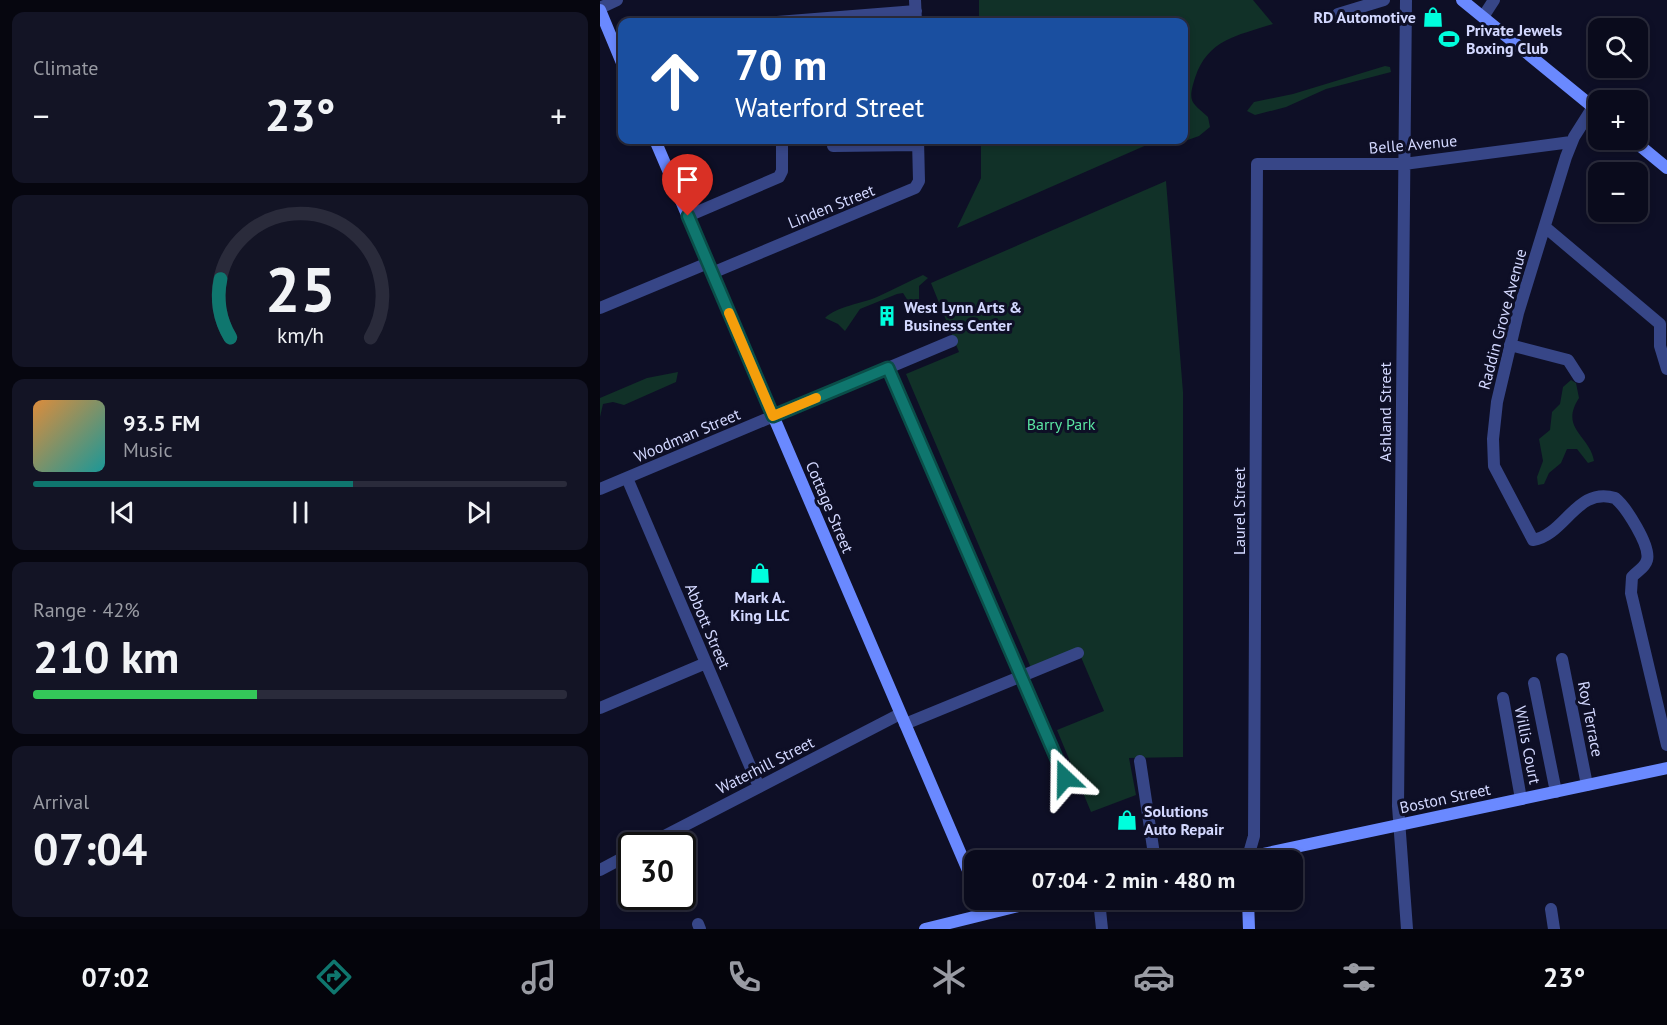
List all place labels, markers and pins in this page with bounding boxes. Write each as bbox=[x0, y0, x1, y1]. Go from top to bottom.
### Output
shop icon: RD Automotive bbox=[1421, 5, 1445, 29]
place label: RD Automotive bbox=[1313, 7, 1416, 27]
place label: Private Jewels Boxing Club bbox=[1466, 20, 1562, 58]
sports icon: Private Jewels Boxing Club bbox=[1437, 27, 1461, 51]
pin bbox=[662, 154, 713, 216]
place label: West Lynn Arts & Business Center bbox=[904, 297, 1022, 335]
building icon: West Lynn Arts & Business Center bbox=[875, 304, 899, 328]
shop icon: Mark A. King LLC bbox=[748, 561, 772, 585]
place label: Mark A. King LLC bbox=[730, 587, 790, 625]
place label: Solutions Auto Repair bbox=[1144, 801, 1224, 839]
shop icon: Solutions Auto Repair bbox=[1115, 808, 1139, 832]

